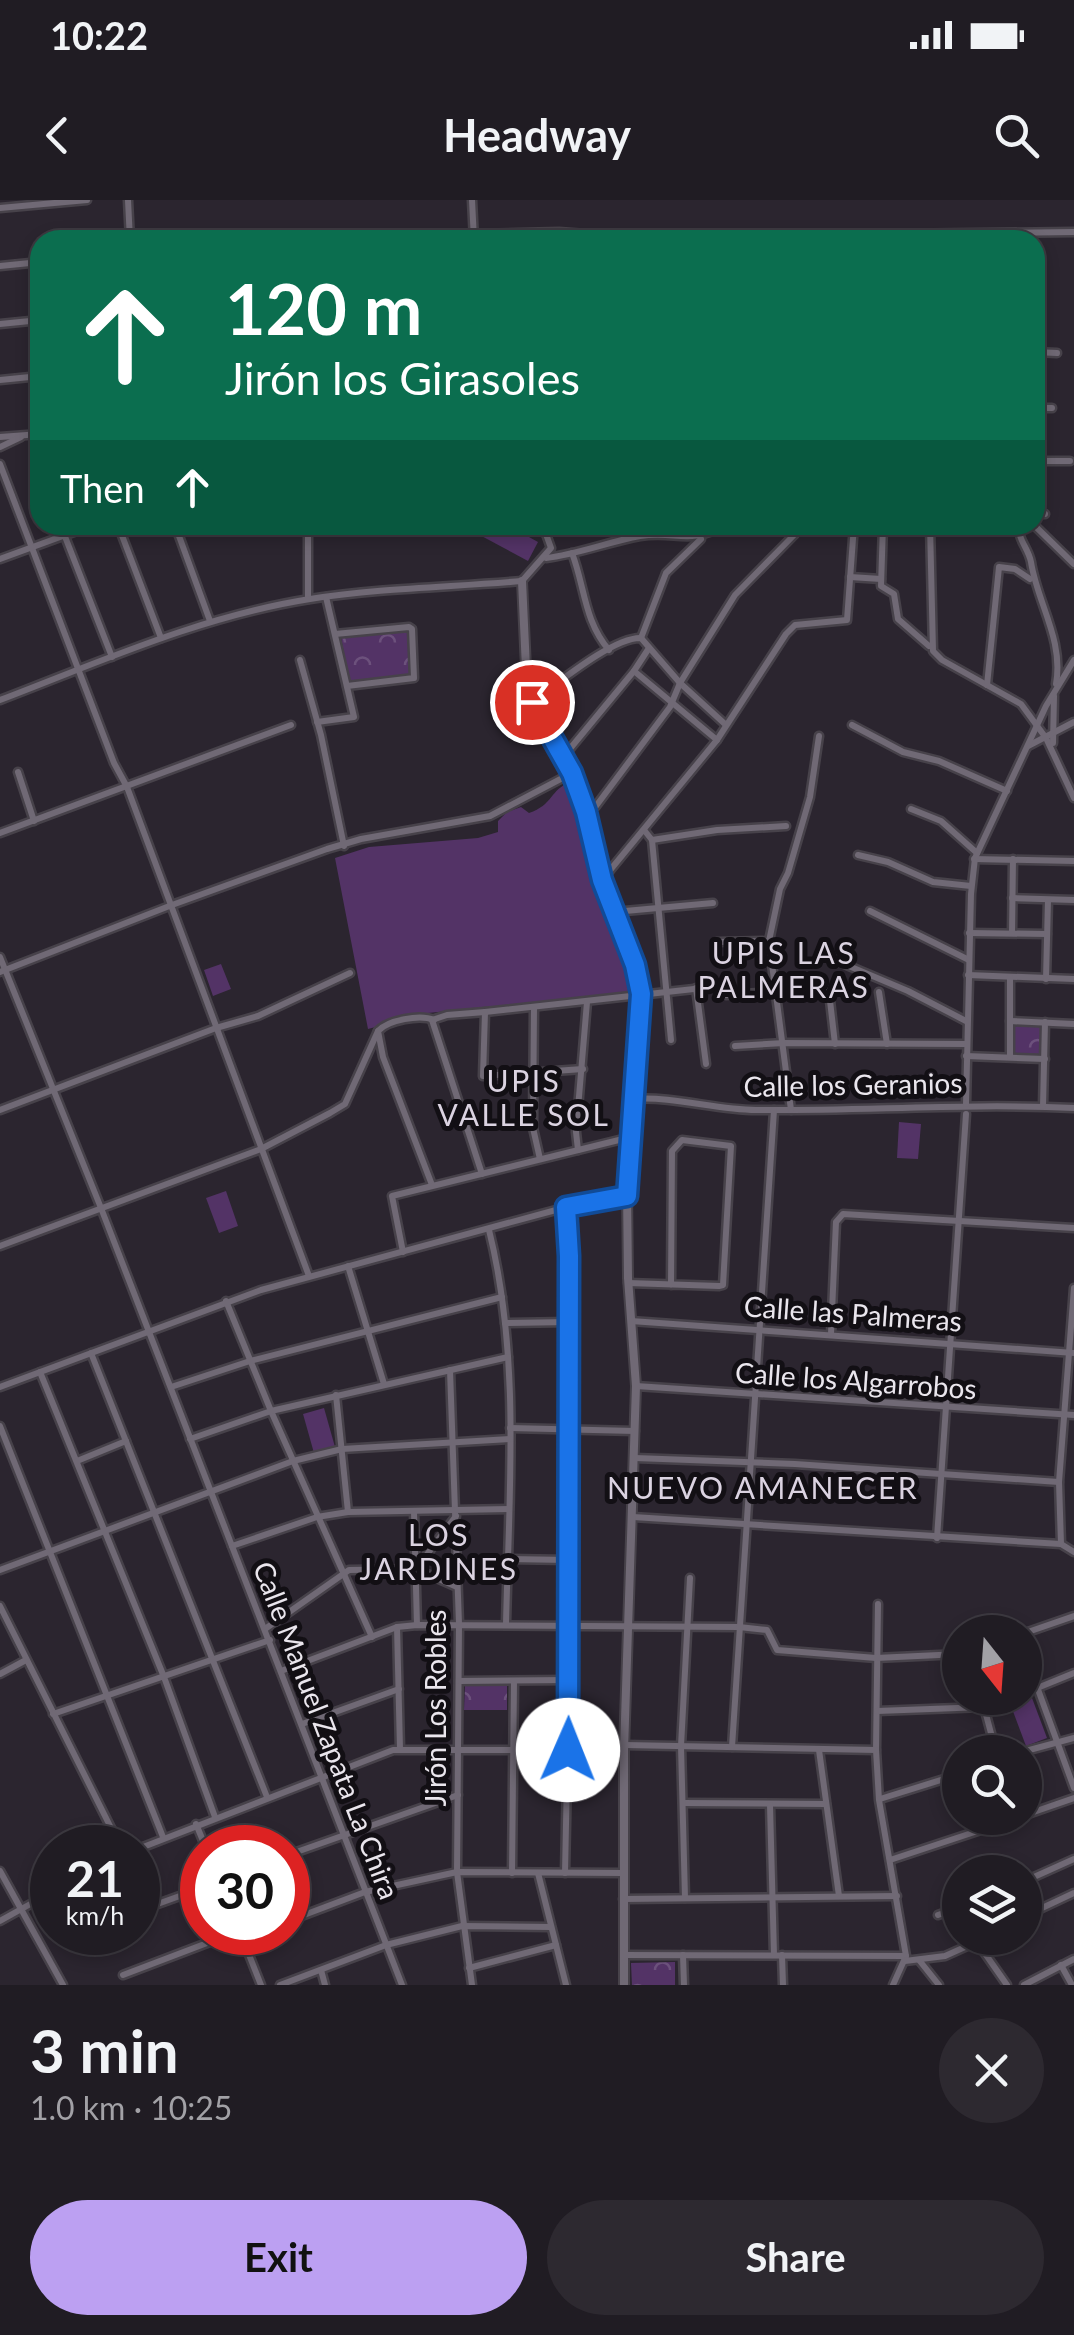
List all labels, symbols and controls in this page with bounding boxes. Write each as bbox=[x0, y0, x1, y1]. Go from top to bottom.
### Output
text: 10:22 bbox=[50, 12, 148, 58]
icon: back bbox=[30, 108, 85, 163]
text: Headway bbox=[443, 108, 631, 162]
icon: search bbox=[989, 108, 1044, 163]
text: 120 m bbox=[225, 266, 422, 350]
icon: ahead bbox=[60, 270, 190, 400]
text: Jirón los Girasoles bbox=[225, 351, 580, 405]
icon: ahead bbox=[165, 460, 220, 515]
text: Then bbox=[60, 465, 145, 511]
pin bbox=[490, 660, 575, 745]
icon: arrive bbox=[505, 675, 560, 730]
district label: UPIS LAS PALMERAS bbox=[698, 934, 870, 1004]
district label: UPIS VALLE SOL bbox=[437, 1062, 611, 1132]
street label: Calle los Geranios bbox=[743, 1065, 963, 1103]
street label: Calle las Palmeras bbox=[743, 1288, 963, 1338]
street label: Calle los Algarrobos bbox=[734, 1355, 978, 1405]
district label: NUEVO AMANECER bbox=[607, 1469, 919, 1505]
district label: LOS JARDINES bbox=[359, 1516, 519, 1586]
street label: Calle Manuel Zapata La Chira bbox=[247, 1556, 407, 1904]
street label: Jirón Los Robles bbox=[418, 1610, 452, 1806]
north arrow bbox=[942, 1615, 1042, 1715]
map controls bbox=[942, 1615, 1042, 1955]
position arrow bbox=[516, 1698, 620, 1802]
button: search bbox=[942, 1735, 1042, 1835]
speed limit sign: 30 bbox=[180, 1825, 310, 1955]
text: 21 bbox=[66, 1848, 124, 1908]
button: layers bbox=[942, 1855, 1042, 1955]
text: km/h bbox=[66, 1900, 124, 1930]
text: 3 min bbox=[30, 2014, 179, 2086]
button: close bbox=[939, 2018, 1044, 2123]
text: 1.0 km · 10:25 bbox=[30, 2088, 232, 2127]
button: Exit bbox=[30, 2200, 527, 2315]
button: Share bbox=[547, 2200, 1044, 2315]

